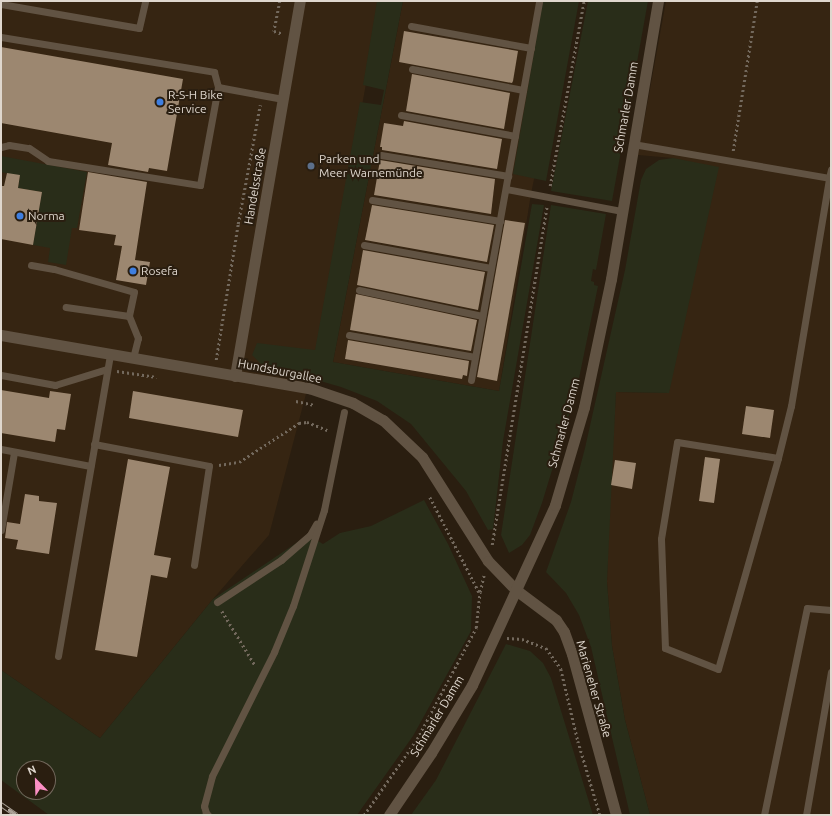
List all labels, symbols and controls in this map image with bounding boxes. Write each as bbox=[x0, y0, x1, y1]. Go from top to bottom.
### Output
street label: Schmarler Damm bbox=[611, 60, 641, 154]
place label: R-S-H Bike Service bbox=[168, 88, 223, 116]
marker: R-S-H Bike Service bbox=[155, 97, 165, 107]
street label: Handelsstraße bbox=[241, 146, 269, 226]
place label: Parken und Meer Warnemünde bbox=[319, 152, 423, 180]
marker: Parken und Meer Warnemünde bbox=[306, 161, 316, 171]
place label: Norma bbox=[28, 209, 65, 223]
marker: Norma bbox=[15, 211, 25, 221]
place label: Rosefa bbox=[141, 264, 178, 278]
marker: Rosefa bbox=[128, 266, 138, 276]
street label: Hundsburgallee bbox=[237, 356, 323, 386]
street label: Schmarler Damm bbox=[545, 377, 583, 469]
street label: Marieneher Straße bbox=[573, 639, 615, 739]
street label: Schmarler Damm bbox=[407, 673, 467, 759]
north arrow bbox=[16, 760, 56, 800]
text: N bbox=[26, 763, 38, 777]

